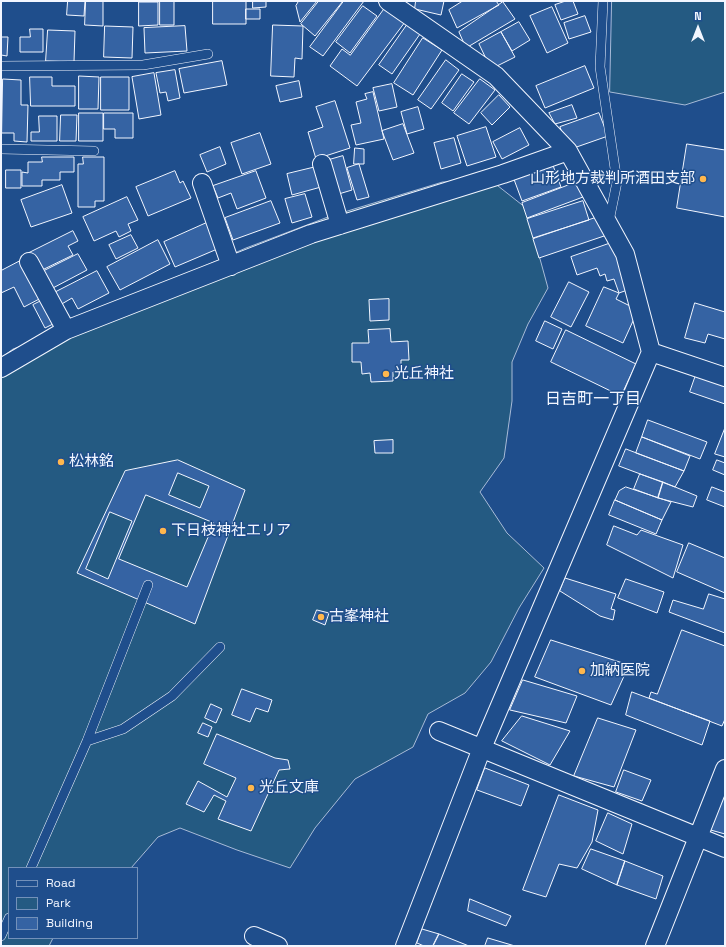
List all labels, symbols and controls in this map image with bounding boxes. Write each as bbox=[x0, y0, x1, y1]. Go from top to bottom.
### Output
north arrow bbox=[678, 8, 718, 48]
text: N bbox=[694, 9, 702, 23]
place label: 山形地方裁判所酒田支部 bbox=[530, 170, 695, 188]
marker: 山形地方裁判所酒田支部 bbox=[698, 174, 708, 184]
place label: 光丘神社 bbox=[394, 365, 454, 383]
marker: 光丘神社 bbox=[381, 369, 391, 379]
district label: 日吉町一丁目 bbox=[545, 390, 641, 410]
place label: 松林銘 bbox=[69, 453, 114, 471]
marker: 松林銘 bbox=[56, 457, 66, 467]
place label: 下日枝神社エリア bbox=[171, 522, 291, 540]
marker: 下日枝神社エリア bbox=[158, 526, 168, 536]
place label: 古峯神社 bbox=[329, 608, 389, 626]
marker: 古峯神社 bbox=[316, 612, 326, 622]
place label: 加納医院 bbox=[590, 662, 650, 680]
marker: 加納医院 bbox=[577, 666, 587, 676]
place label: 光丘文庫 bbox=[259, 779, 319, 797]
marker: 光丘文庫 bbox=[246, 783, 256, 793]
legend bbox=[8, 867, 138, 939]
text: Road bbox=[46, 875, 75, 891]
text: Park bbox=[46, 895, 71, 911]
text: Building bbox=[46, 915, 93, 931]

